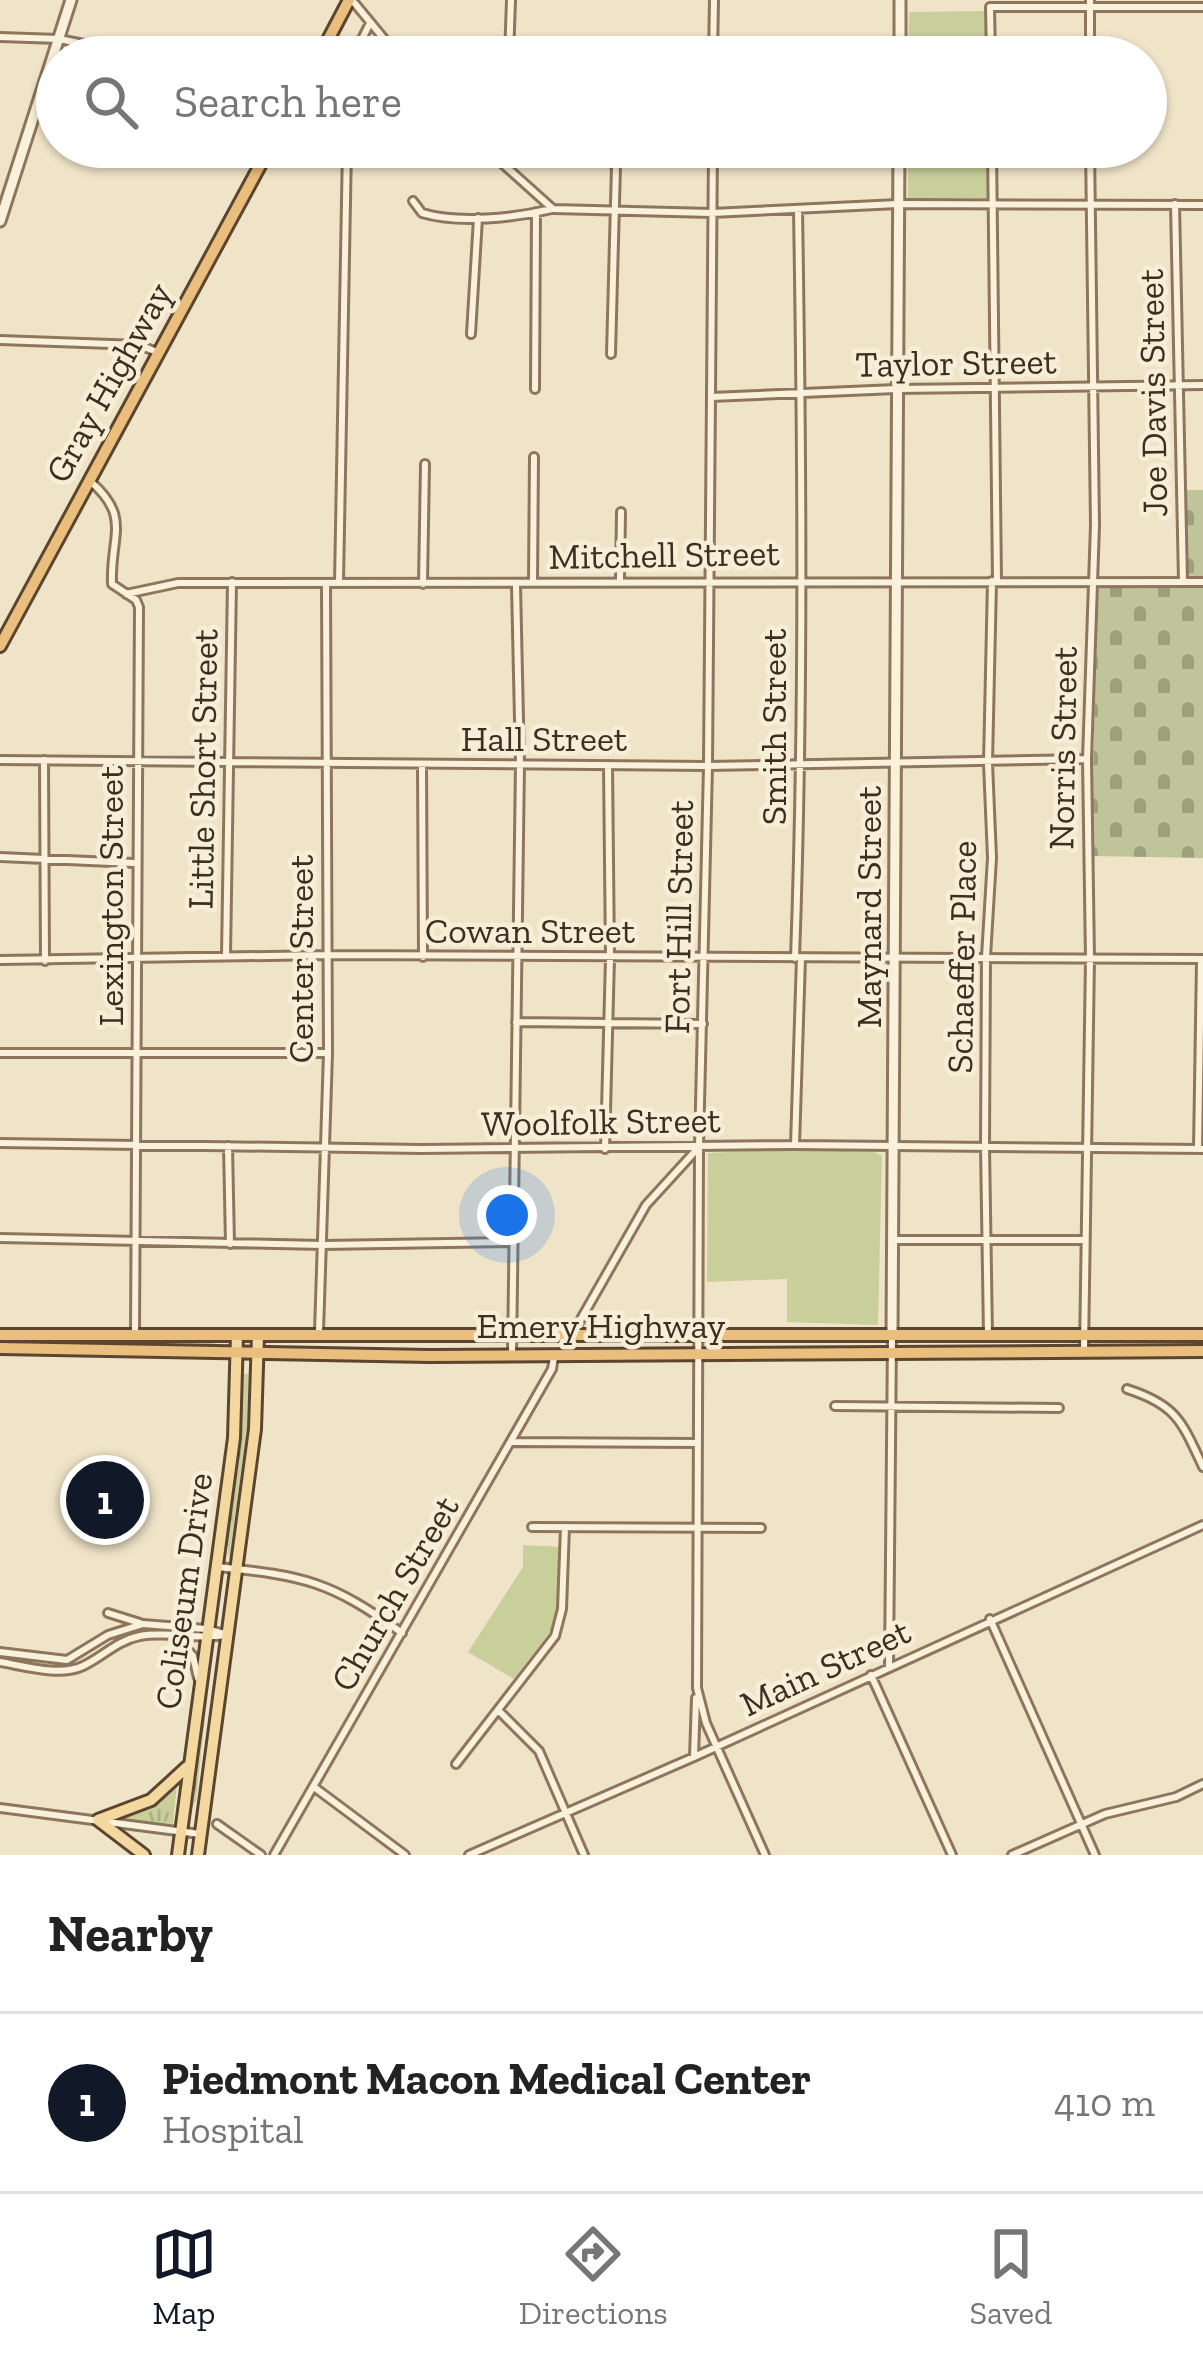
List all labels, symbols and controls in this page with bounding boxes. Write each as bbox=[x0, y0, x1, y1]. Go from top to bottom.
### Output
search box bbox=[36, 36, 1167, 168]
icon: search bbox=[78, 69, 144, 135]
text: Search here bbox=[174, 75, 402, 129]
street label: Joe Davis Street bbox=[1129, 268, 1176, 517]
street label: Gray Highway bbox=[36, 274, 181, 489]
street label: Taylor Street bbox=[855, 339, 1058, 386]
street label: Mitchell Street bbox=[548, 531, 781, 578]
street label: Little Short Street bbox=[179, 628, 226, 910]
street label: Smith Street bbox=[752, 628, 795, 825]
street label: Norris Street bbox=[1039, 645, 1086, 850]
street label: Hall Street bbox=[461, 717, 628, 760]
street label: Lexington Street bbox=[89, 765, 132, 1026]
street label: Maynard Street bbox=[847, 785, 890, 1028]
street label: Fort Hill Street bbox=[655, 799, 702, 1034]
street label: Schaeffer Place bbox=[938, 840, 985, 1074]
street label: Center Street bbox=[279, 854, 322, 1063]
street label: Cowan Street bbox=[425, 909, 636, 952]
street label: Woolfolk Street bbox=[481, 1098, 722, 1145]
your location bbox=[477, 1185, 537, 1245]
street label: Emery Highway bbox=[476, 1304, 726, 1347]
pin: 1 bbox=[66, 1455, 144, 1545]
street label: Coliseum Drive bbox=[146, 1470, 221, 1712]
street label: Church Street bbox=[321, 1487, 468, 1698]
street label: Main Street bbox=[733, 1609, 918, 1726]
text: Nearby bbox=[48, 1903, 213, 1964]
text: Piedmont Macon Medical Center bbox=[162, 2052, 811, 2106]
text: 1 bbox=[79, 2079, 95, 2126]
text: 410 m bbox=[1054, 2079, 1155, 2126]
text: Hospital bbox=[162, 2106, 304, 2153]
tab: Map bbox=[151, 2221, 217, 2332]
tab: Directions bbox=[519, 2221, 668, 2332]
tab: Saved bbox=[969, 2221, 1052, 2332]

